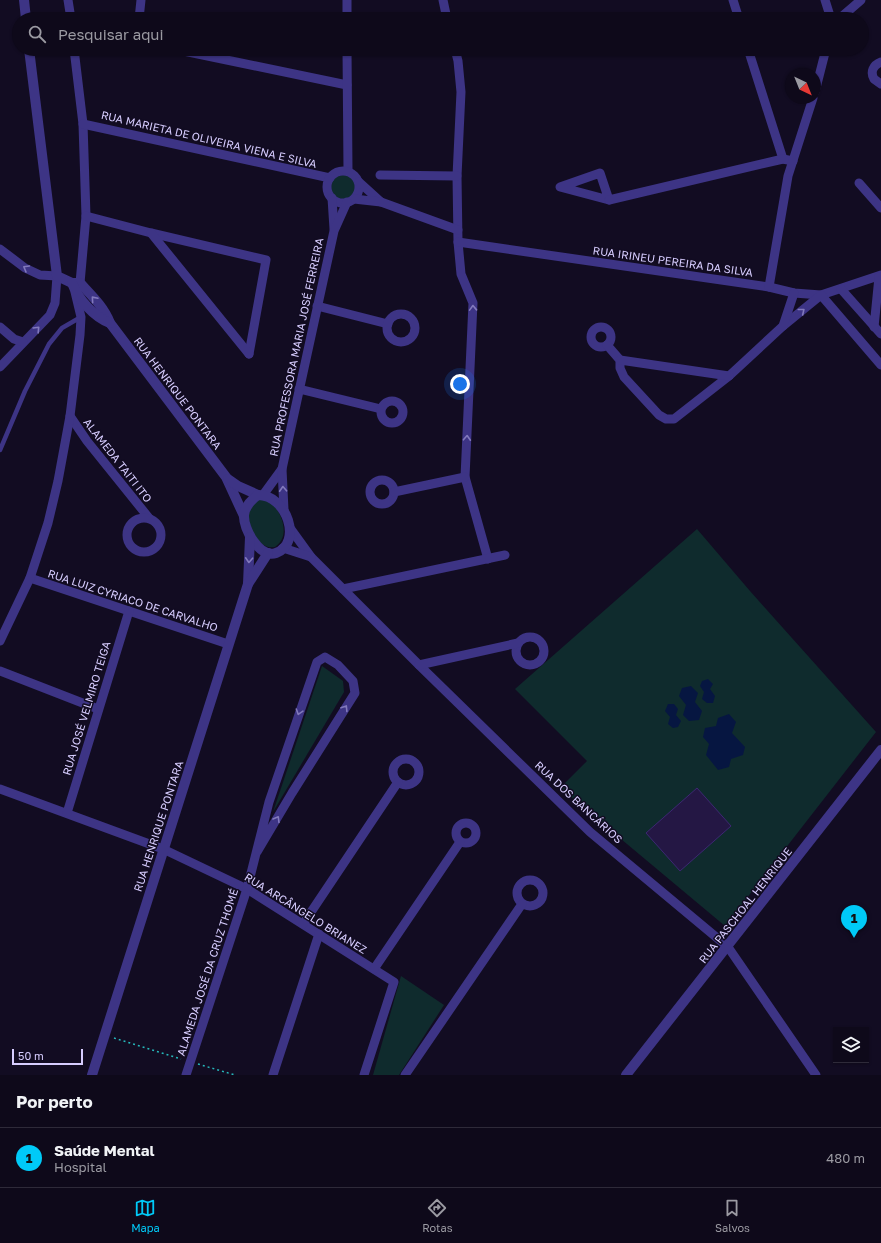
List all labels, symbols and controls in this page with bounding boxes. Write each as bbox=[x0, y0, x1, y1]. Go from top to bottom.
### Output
search box bbox=[12, 12, 869, 56]
icon: search bbox=[26, 23, 48, 45]
text: Pesquisar aqui bbox=[58, 25, 163, 43]
north arrow bbox=[785, 68, 821, 104]
street label: RUA MARIETA DE OLIVEIRA VIENA E SILVA bbox=[100, 108, 319, 170]
street label: RUA PROFESSORA MARIA JOSÉ FERREIRA bbox=[266, 236, 326, 457]
street label: RUA IRINEU PEREIRA DA SILVA bbox=[592, 243, 755, 279]
one-way arrow bbox=[23, 265, 30, 272]
one-way arrow bbox=[92, 296, 99, 303]
one-way arrow bbox=[468, 305, 477, 311]
one-way arrow bbox=[797, 308, 805, 315]
one-way arrow bbox=[32, 326, 39, 334]
street label: RUA HENRIQUE PONTARA bbox=[132, 334, 225, 452]
your location bbox=[450, 374, 470, 394]
street label: ALAMEDA TAITI ITO bbox=[81, 415, 155, 505]
one-way arrow bbox=[463, 435, 471, 441]
one-way arrow bbox=[279, 486, 287, 492]
one-way arrow bbox=[245, 557, 253, 563]
street label: RUA LUIZ CYRIACO DE CARVALHO bbox=[46, 566, 220, 634]
street label: RUA JOSÉ VELMIRO TEIGA bbox=[59, 639, 113, 777]
one-way arrow bbox=[341, 705, 348, 712]
one-way arrow bbox=[295, 708, 304, 715]
street label: RUA HENRIQUE PONTARA bbox=[131, 758, 186, 893]
street label: RUA DOS BANCÁRIOS bbox=[533, 758, 625, 846]
one-way arrow bbox=[272, 816, 280, 823]
street label: RUA PASCHOAL HENRIQUE bbox=[696, 844, 794, 965]
street label: RUA ARCÂNGELO BRIANEZ bbox=[243, 870, 370, 956]
street label: ALAMEDA JOSÉ DA CRUZ THOMÉ bbox=[174, 886, 240, 1057]
pin: 1 bbox=[841, 905, 867, 938]
map controls bbox=[833, 1027, 869, 1063]
button: layers bbox=[833, 1027, 869, 1063]
scale bar bbox=[12, 1047, 83, 1066]
text: 50 m bbox=[18, 1049, 44, 1062]
text: Por perto bbox=[16, 1091, 93, 1112]
text: Saúde Mental bbox=[54, 1141, 155, 1159]
text: 1 bbox=[26, 1150, 32, 1166]
text: 480 m bbox=[826, 1150, 865, 1166]
text: Hospital bbox=[54, 1159, 107, 1175]
tab: Mapa bbox=[131, 1197, 160, 1234]
tab: Rotas bbox=[422, 1197, 453, 1234]
tab: Salvos bbox=[715, 1197, 750, 1234]

